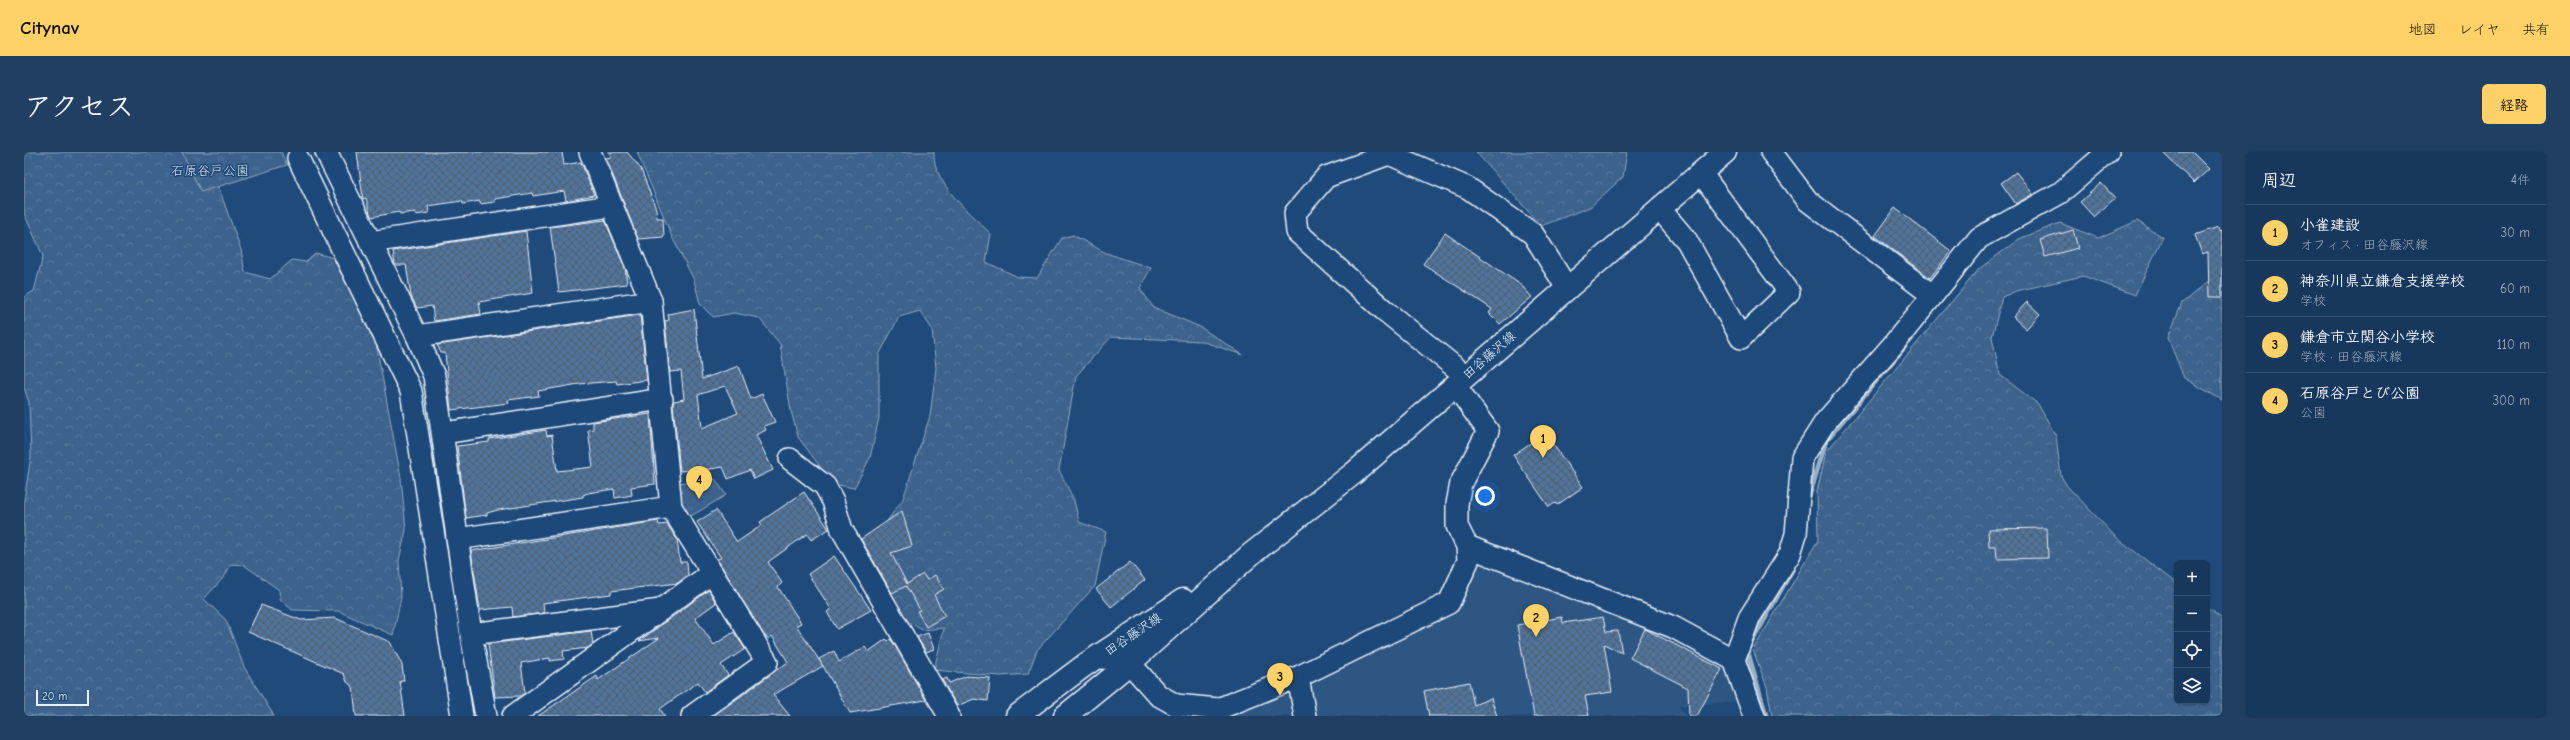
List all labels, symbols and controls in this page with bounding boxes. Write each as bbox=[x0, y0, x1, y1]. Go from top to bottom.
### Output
text: Citynav bbox=[20, 17, 79, 39]
text: 地図 bbox=[2409, 21, 2437, 38]
text: レイヤ bbox=[2459, 21, 2500, 38]
text: 共有 bbox=[2522, 21, 2550, 38]
button: 経路 bbox=[2482, 84, 2546, 124]
text: アクセス bbox=[24, 91, 134, 123]
park label: 石原谷戸公園 bbox=[171, 163, 249, 178]
text: 周辺 bbox=[2262, 171, 2296, 190]
text: 4件 bbox=[2511, 172, 2530, 187]
text: 小雀建設 bbox=[2300, 216, 2360, 234]
text: 1 bbox=[2272, 225, 2278, 240]
text: 30 m bbox=[2500, 225, 2530, 240]
text: オフィス · 田谷藤沢線 bbox=[2300, 237, 2428, 252]
text: 神奈川県立鎌倉支援学校 bbox=[2300, 272, 2465, 290]
text: 2 bbox=[2272, 281, 2278, 296]
text: 60 m bbox=[2500, 281, 2530, 296]
text: 学校 bbox=[2300, 293, 2326, 308]
street label: 田谷藤沢線 bbox=[1460, 327, 1519, 382]
text: 鎌倉市立関谷小学校 bbox=[2300, 328, 2435, 346]
text: 3 bbox=[2272, 337, 2278, 352]
text: 110 m bbox=[2497, 337, 2530, 352]
text: 学校 · 田谷藤沢線 bbox=[2300, 349, 2402, 364]
text: 石原谷戸とび公園 bbox=[2300, 384, 2420, 402]
text: 4 bbox=[2272, 393, 2278, 408]
text: 300 m bbox=[2492, 393, 2530, 408]
text: 公園 bbox=[2300, 405, 2326, 420]
pin: 1 bbox=[1530, 425, 1556, 458]
pin: 4 bbox=[686, 466, 712, 499]
your location bbox=[1475, 486, 1495, 506]
map controls bbox=[2174, 560, 2210, 704]
button: + bbox=[2174, 560, 2210, 596]
button: − bbox=[2174, 596, 2210, 632]
pin: 2 bbox=[1523, 604, 1549, 637]
street label: 田谷藤沢線 bbox=[1102, 609, 1165, 658]
button: locate bbox=[2174, 632, 2210, 668]
pin: 3 bbox=[1267, 663, 1293, 696]
button: layers bbox=[2174, 668, 2210, 704]
scale bar bbox=[36, 688, 89, 707]
text: 20 m bbox=[42, 690, 67, 703]

